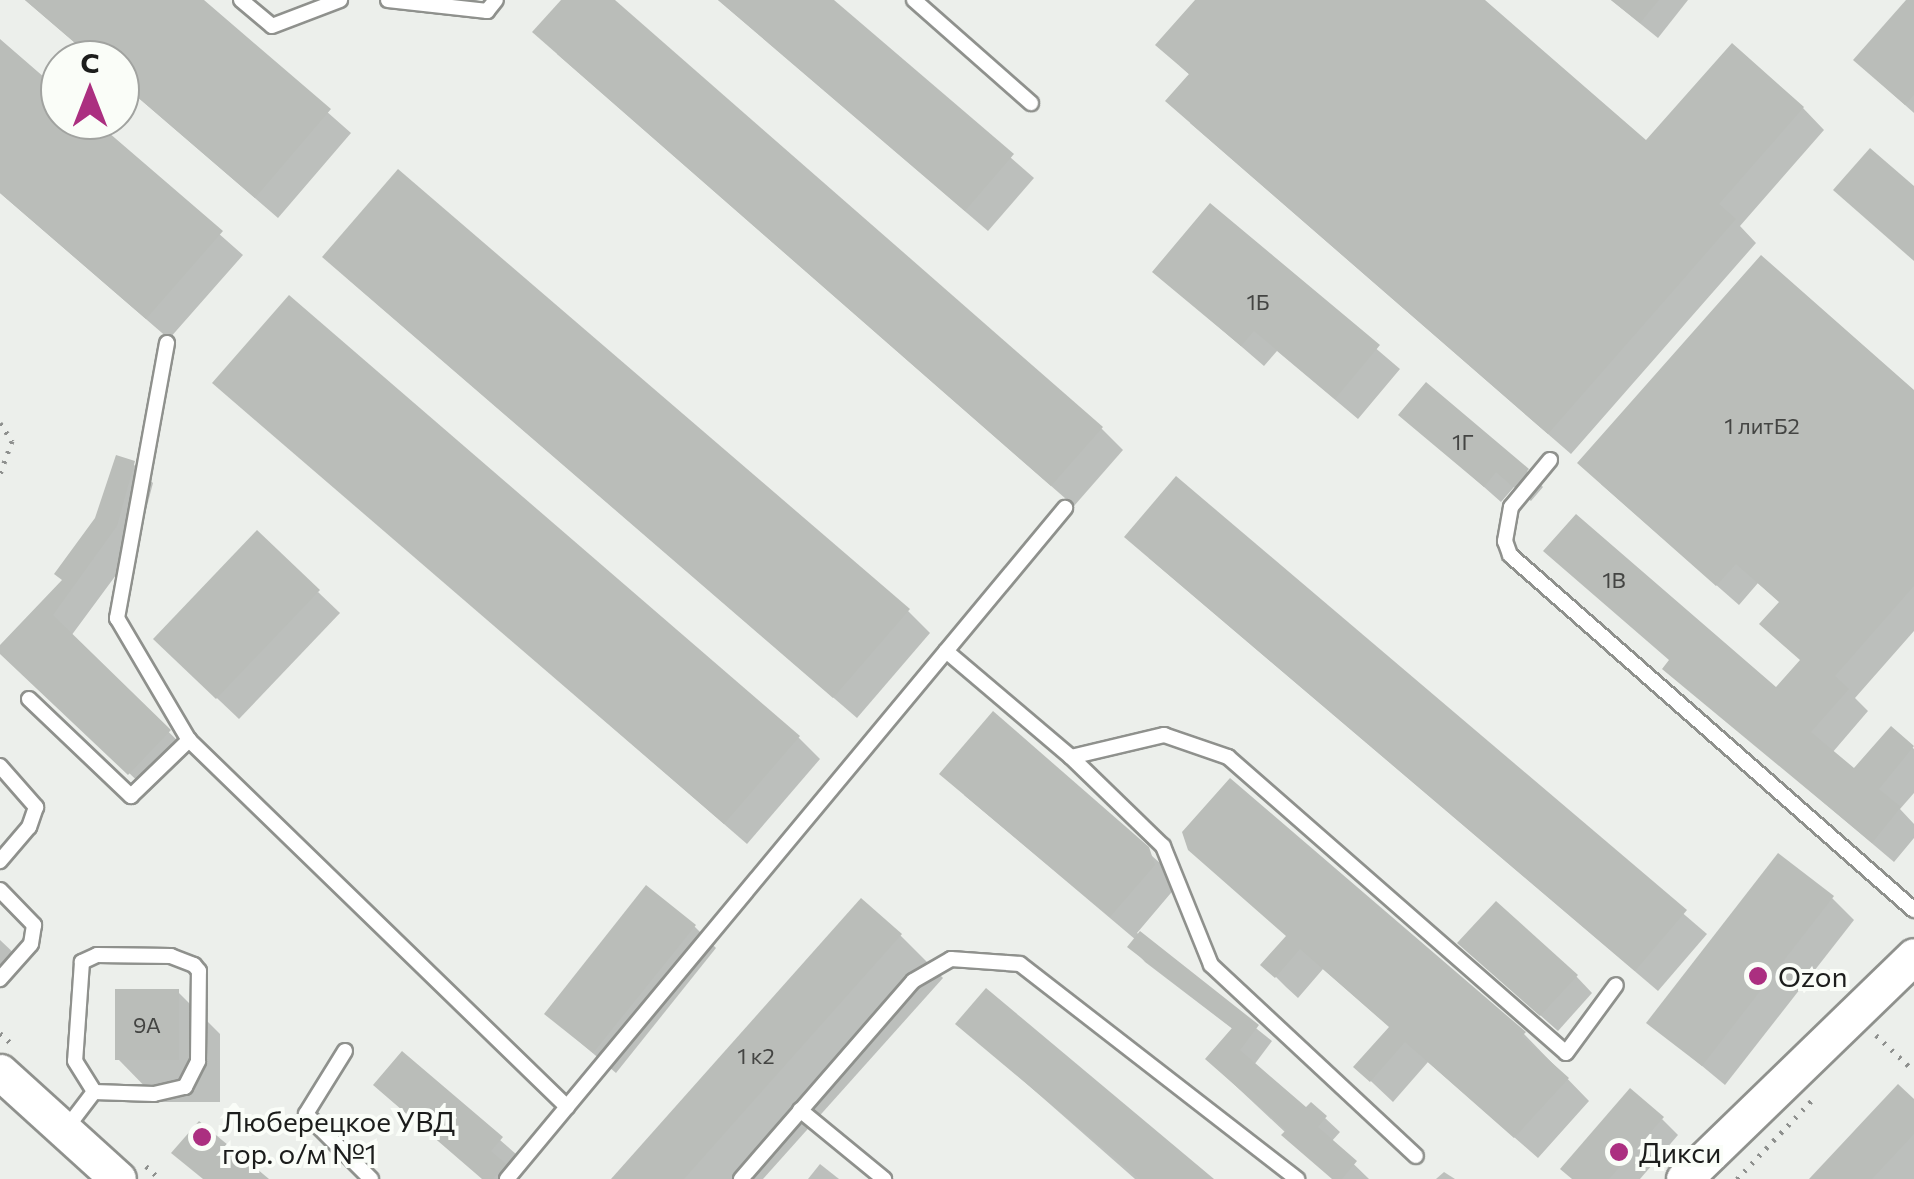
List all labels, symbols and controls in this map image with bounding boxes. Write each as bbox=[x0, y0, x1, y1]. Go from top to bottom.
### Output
north arrow bbox=[40, 40, 140, 140]
text: С bbox=[80, 45, 100, 79]
house number: 1Б bbox=[1246, 289, 1270, 315]
house number: 1 литБ2 bbox=[1724, 413, 1800, 439]
house number: 1Г bbox=[1452, 429, 1474, 455]
house number: 1В bbox=[1602, 567, 1626, 593]
place label: Ozon bbox=[1778, 959, 1848, 993]
marker: Ozon bbox=[1747, 965, 1769, 987]
house number: 9А bbox=[133, 1012, 161, 1038]
house number: 1 к2 bbox=[737, 1043, 775, 1069]
place label: Люберецкое УВД гор. о/м №1 bbox=[222, 1104, 455, 1170]
marker: Люберецкое УВД гор. о/м №1 bbox=[191, 1126, 213, 1148]
place label: Дикси bbox=[1639, 1135, 1721, 1169]
marker: Дикси bbox=[1608, 1141, 1630, 1163]

